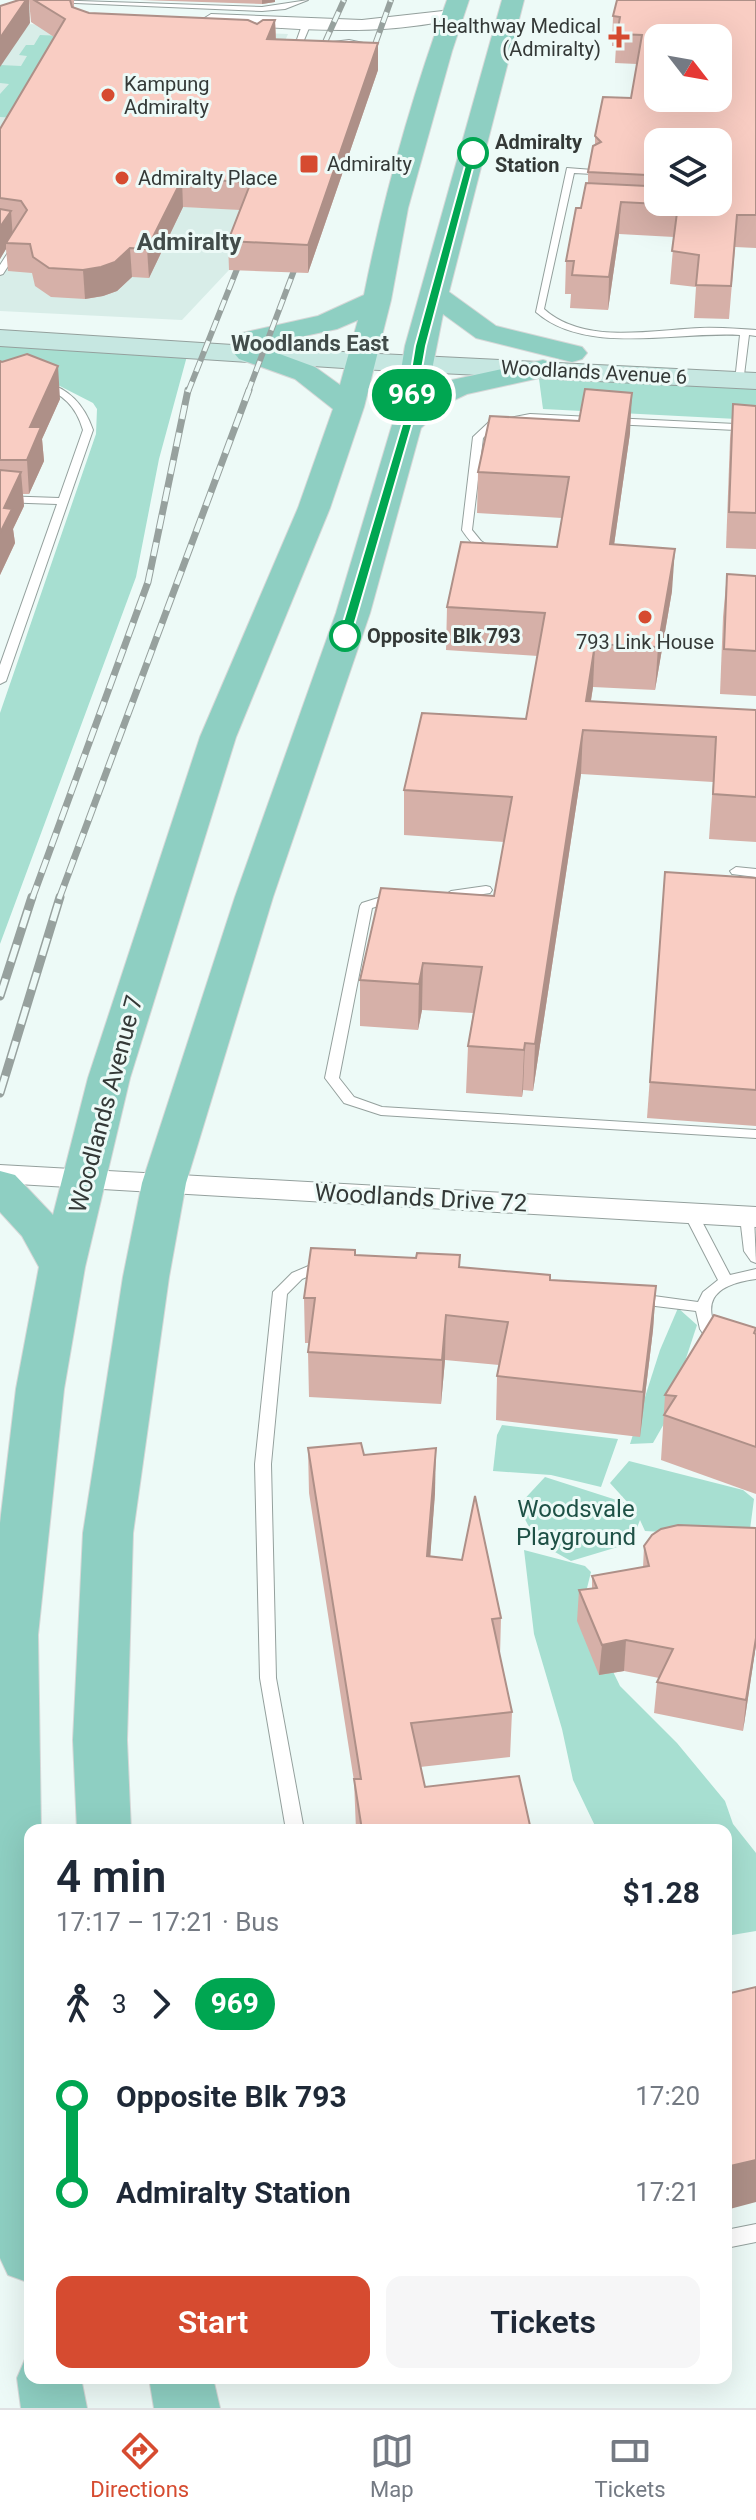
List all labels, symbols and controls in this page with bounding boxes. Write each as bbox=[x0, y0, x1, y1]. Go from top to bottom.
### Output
place label: Healthway Medical (Admiralty) bbox=[432, 14, 601, 61]
north arrow bbox=[644, 24, 732, 112]
map controls bbox=[644, 24, 732, 216]
marker: Healthway Medical (Admiralty) bbox=[608, 26, 630, 48]
place label: Kampung Admiralty bbox=[124, 72, 210, 119]
marker: Kampung Admiralty bbox=[99, 86, 117, 104]
button: layers bbox=[644, 128, 732, 216]
place label: Admiralty Station bbox=[495, 130, 583, 177]
marker: Admiralty Station bbox=[458, 138, 488, 168]
place label: Admiralty bbox=[327, 152, 412, 176]
marker: Admiralty bbox=[298, 153, 320, 175]
place label: Admiralty Place bbox=[138, 166, 277, 190]
marker: Admiralty Place bbox=[113, 169, 131, 187]
district label: Admiralty bbox=[137, 228, 242, 256]
district label: Woodlands East bbox=[231, 331, 390, 356]
street label: Woodlands Avenue 6 bbox=[500, 355, 688, 389]
line badge: 969 bbox=[366, 369, 458, 421]
text: 969 bbox=[388, 378, 436, 411]
marker: 793 Link House bbox=[636, 608, 654, 626]
marker: Opposite Blk 793 bbox=[330, 621, 360, 651]
place label: Opposite Blk 793 bbox=[367, 624, 521, 648]
place label: 793 Link House bbox=[576, 630, 714, 654]
street label: Woodlands Avenue 7 bbox=[64, 992, 148, 1216]
street label: Woodlands Drive 72 bbox=[314, 1178, 528, 1218]
park label: Woodsvale Playground bbox=[516, 1495, 636, 1551]
text: 4 min bbox=[56, 1851, 166, 1903]
text: $1.28 bbox=[622, 1875, 700, 1910]
text: 17:17 – 17:21 · Bus bbox=[56, 1907, 279, 1937]
icon: walk bbox=[56, 1982, 100, 2026]
icon: forward bbox=[139, 1982, 183, 2026]
text: 969 bbox=[211, 1987, 259, 2020]
text: 3 bbox=[112, 1989, 127, 2019]
text: Opposite Blk 793 bbox=[116, 2079, 347, 2114]
text: 17:20 bbox=[635, 2081, 700, 2111]
text: Admiralty Station bbox=[116, 2175, 351, 2210]
text: 17:21 bbox=[635, 2177, 700, 2207]
button: Start bbox=[56, 2276, 370, 2368]
button: Tickets bbox=[386, 2276, 700, 2368]
tab: Directions bbox=[90, 2429, 189, 2502]
tab: Map bbox=[370, 2429, 414, 2502]
tab: Tickets bbox=[595, 2429, 666, 2502]

